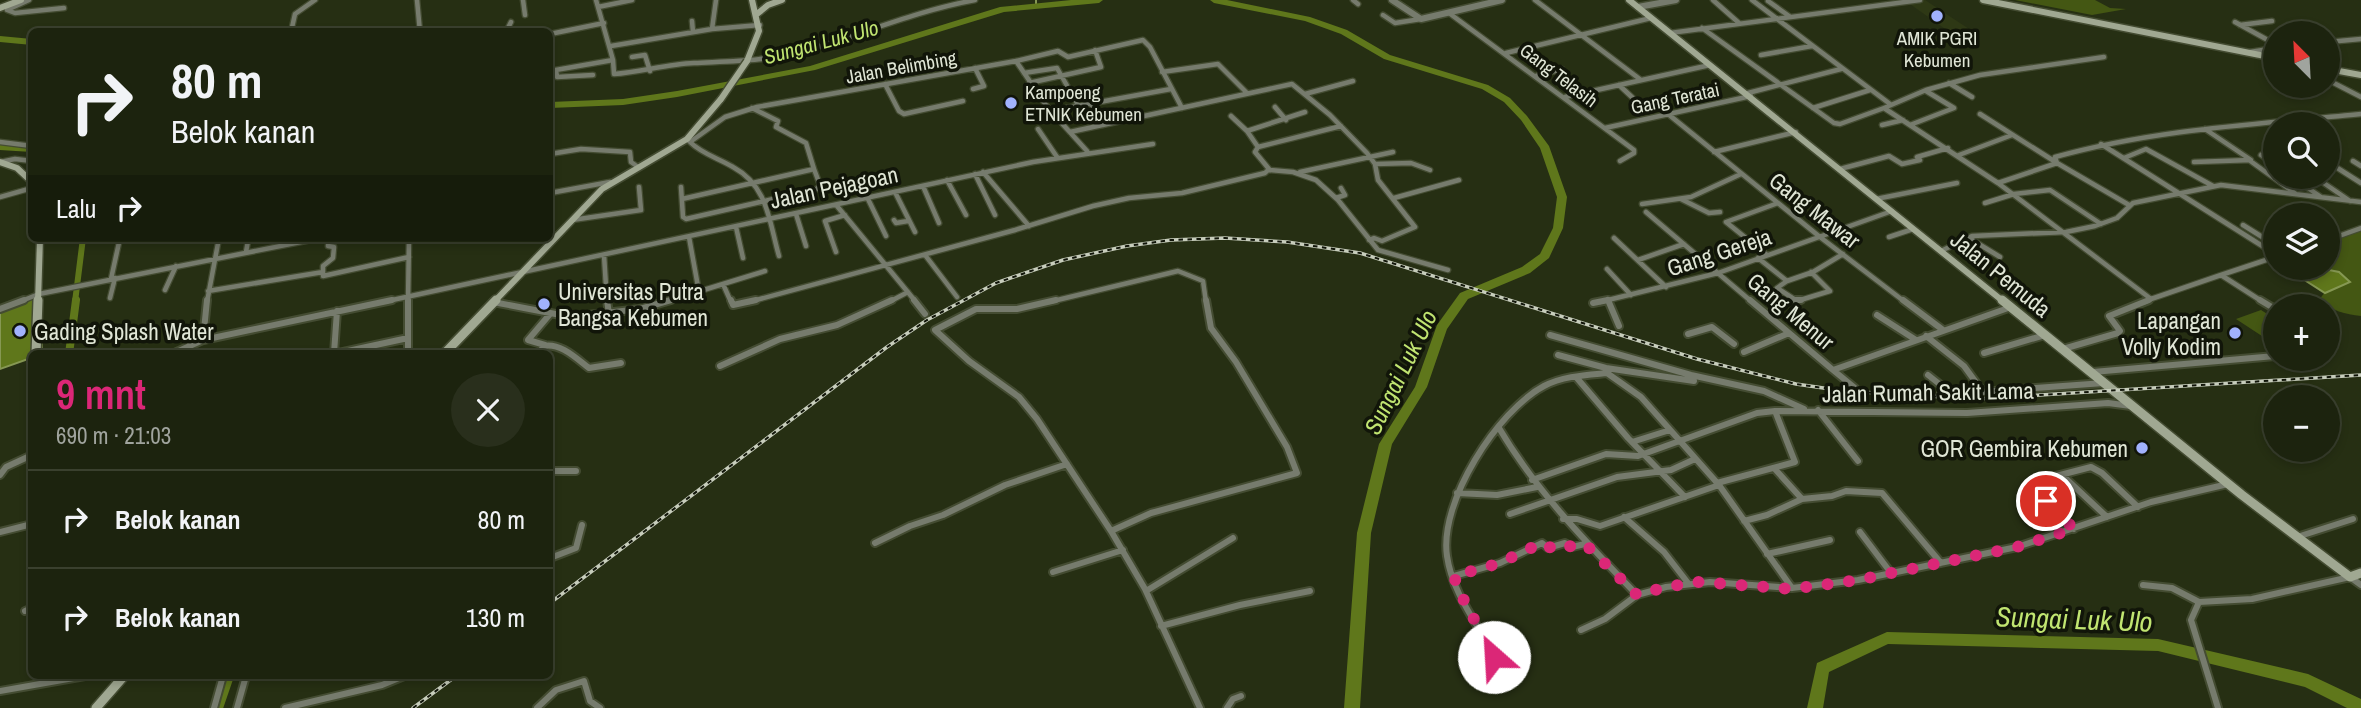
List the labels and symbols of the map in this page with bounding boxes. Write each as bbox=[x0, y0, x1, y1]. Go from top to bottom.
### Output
marker: AMIK PGRI Kebumen bbox=[1929, 8, 1945, 24]
water label: Sungai Luk Ulo bbox=[760, 13, 882, 71]
north arrow bbox=[2263, 21, 2340, 98]
place label: AMIK PGRI Kebumen bbox=[1896, 25, 1977, 73]
street label: Gang Telasih bbox=[1515, 37, 1603, 113]
street label: Jalan Belimbing bbox=[844, 44, 959, 90]
street label: Gang Teratai bbox=[1628, 76, 1722, 120]
place label: Kampoeng ETNIK Kebumen bbox=[1025, 79, 1142, 127]
marker: Kampoeng ETNIK Kebumen bbox=[1003, 95, 1019, 111]
street label: Jalan Pejagoan bbox=[767, 158, 901, 216]
street label: Gang Mawar bbox=[1763, 165, 1868, 256]
street label: Gang Gereja bbox=[1663, 220, 1776, 283]
street label: Jalan Pemuda bbox=[1944, 224, 2058, 324]
street label: Gang Menur bbox=[1741, 265, 1842, 357]
place label: Universitas Putra Bangsa Kebumen bbox=[558, 276, 708, 333]
marker: Universitas Putra Bangsa Kebumen bbox=[536, 296, 552, 312]
water label: Sungai Luk Ulo bbox=[1356, 304, 1444, 439]
place label: Lapangan Volly Kodim bbox=[2121, 305, 2221, 362]
place label: Gading Splash Water bbox=[34, 316, 214, 347]
marker: Gading Splash Water bbox=[12, 323, 28, 339]
marker: Lapangan Volly Kodim bbox=[2227, 325, 2243, 341]
street label: Jalan Rumah Sakit Lama bbox=[1822, 375, 2035, 409]
place label: GOR Gembira Kebumen bbox=[1920, 433, 2128, 464]
marker: GOR Gembira Kebumen bbox=[2134, 440, 2150, 456]
pin bbox=[2016, 471, 2076, 531]
water label: Sungai Luk Ulo bbox=[1995, 597, 2153, 641]
position arrow bbox=[1457, 620, 1531, 694]

